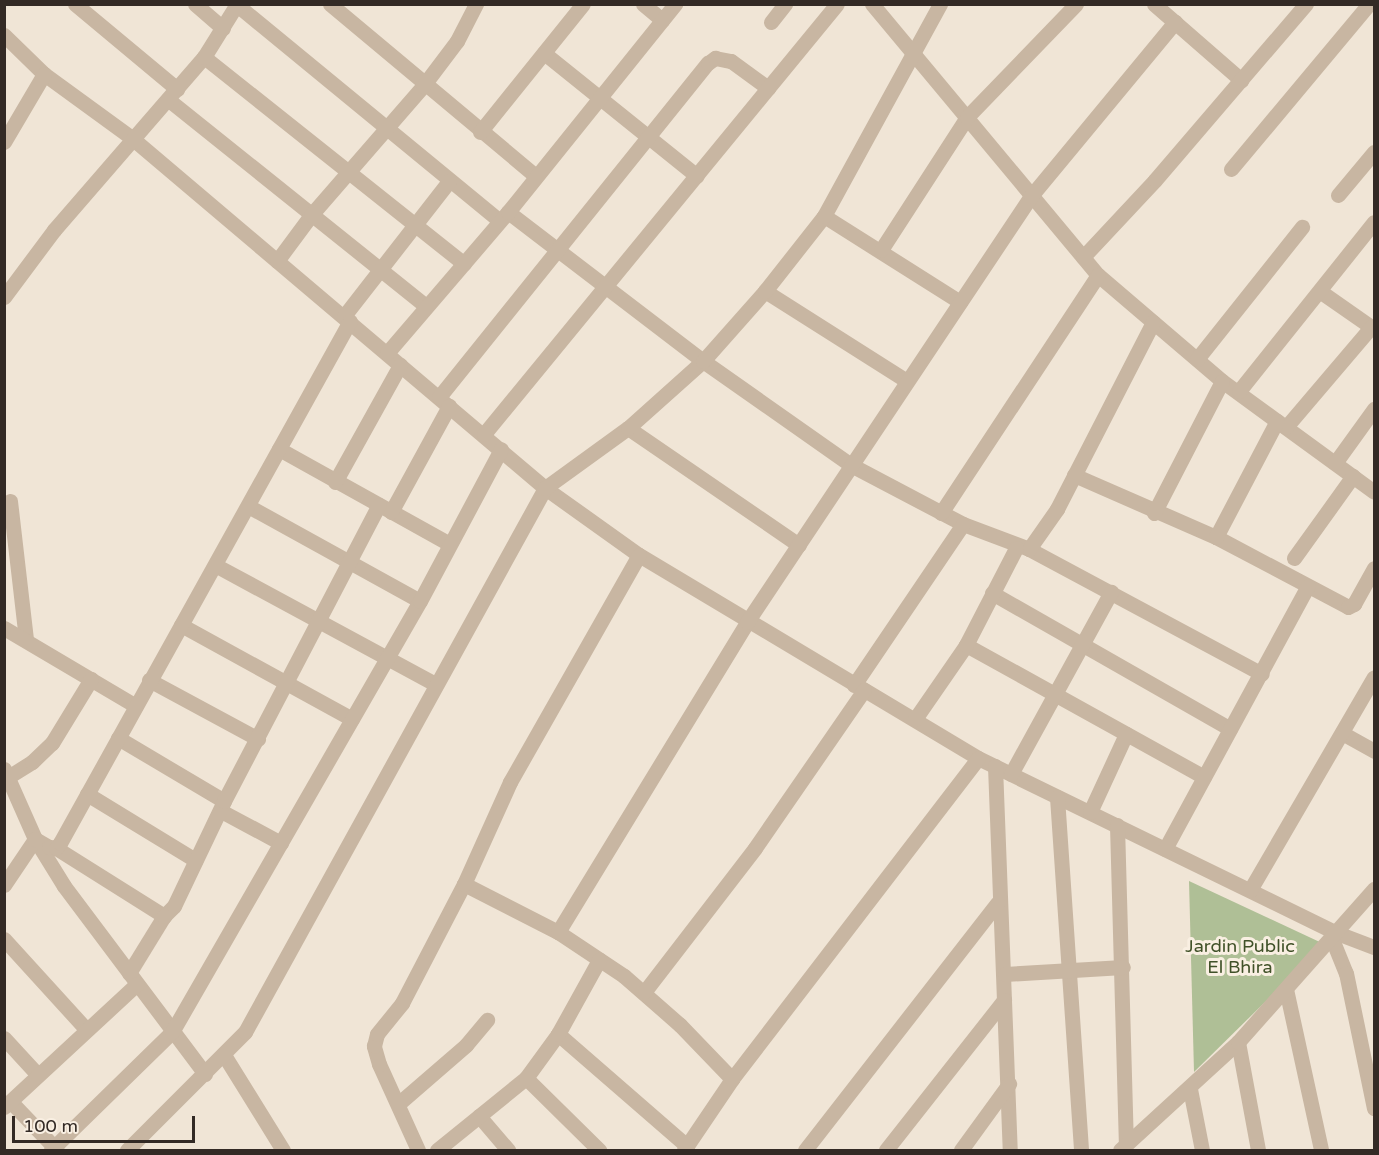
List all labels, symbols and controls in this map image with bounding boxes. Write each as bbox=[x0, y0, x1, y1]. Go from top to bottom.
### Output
park label: Jardin Public El Bhira bbox=[1185, 936, 1295, 978]
scale bar bbox=[15, 1104, 198, 1142]
text: 100 m bbox=[23, 1115, 78, 1137]

